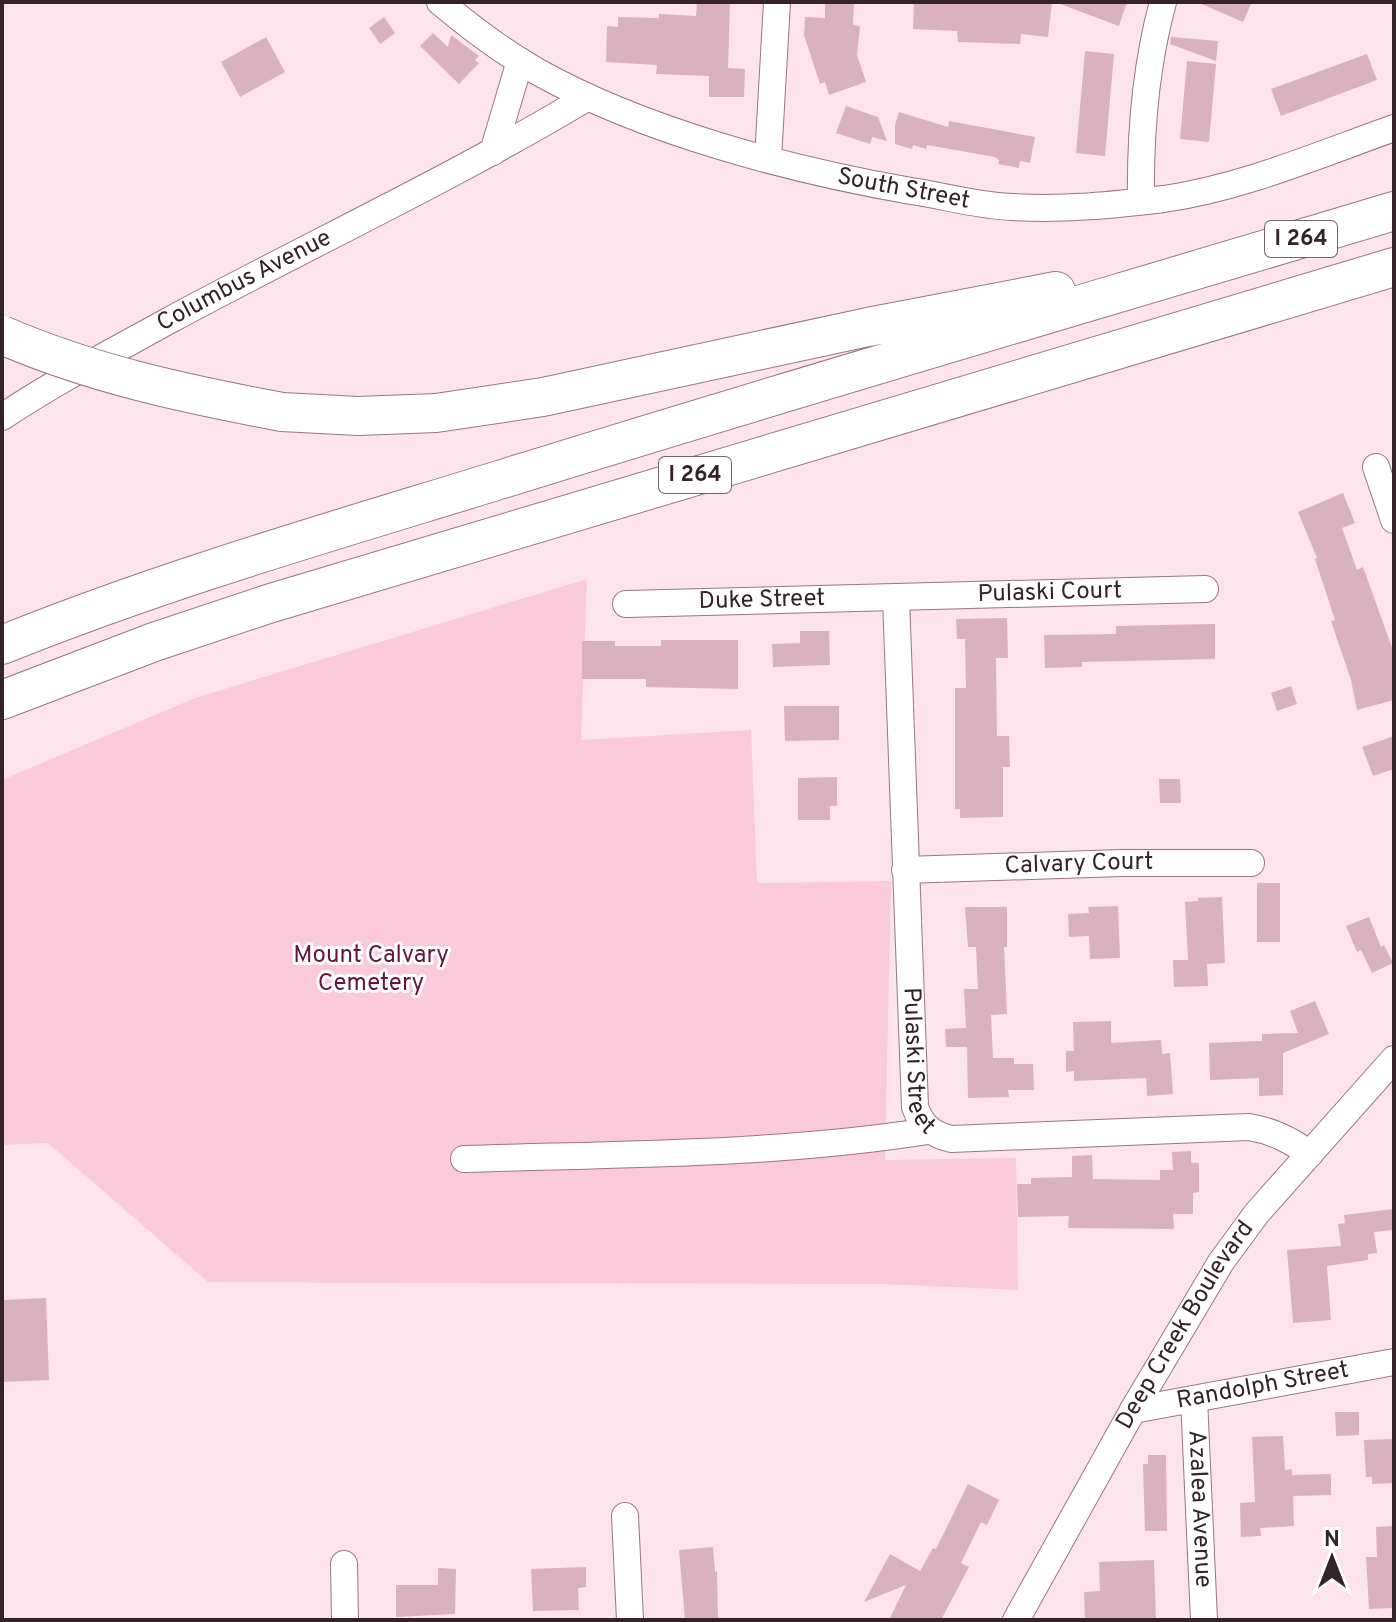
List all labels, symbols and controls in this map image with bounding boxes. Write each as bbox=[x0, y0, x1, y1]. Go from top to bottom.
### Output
street label: South Street bbox=[834, 162, 972, 217]
road number: I 264 bbox=[1265, 221, 1337, 257]
street label: Columbus Avenue bbox=[152, 223, 337, 339]
road number: I 264 bbox=[659, 457, 731, 493]
street label: Pulaski Court bbox=[977, 576, 1122, 610]
street label: Duke Street bbox=[698, 584, 826, 617]
street label: Calvary Court bbox=[1004, 848, 1153, 882]
park label: Mount Calvary Cemetery bbox=[293, 941, 449, 999]
street label: Pulaski Street bbox=[896, 987, 941, 1142]
street label: Deep Creek Boulevard bbox=[1110, 1215, 1261, 1435]
street label: Randolph Street bbox=[1174, 1356, 1351, 1417]
street label: Azalea Avenue bbox=[1180, 1429, 1218, 1588]
north arrow bbox=[1292, 1518, 1372, 1598]
text: N bbox=[1324, 1527, 1340, 1554]

